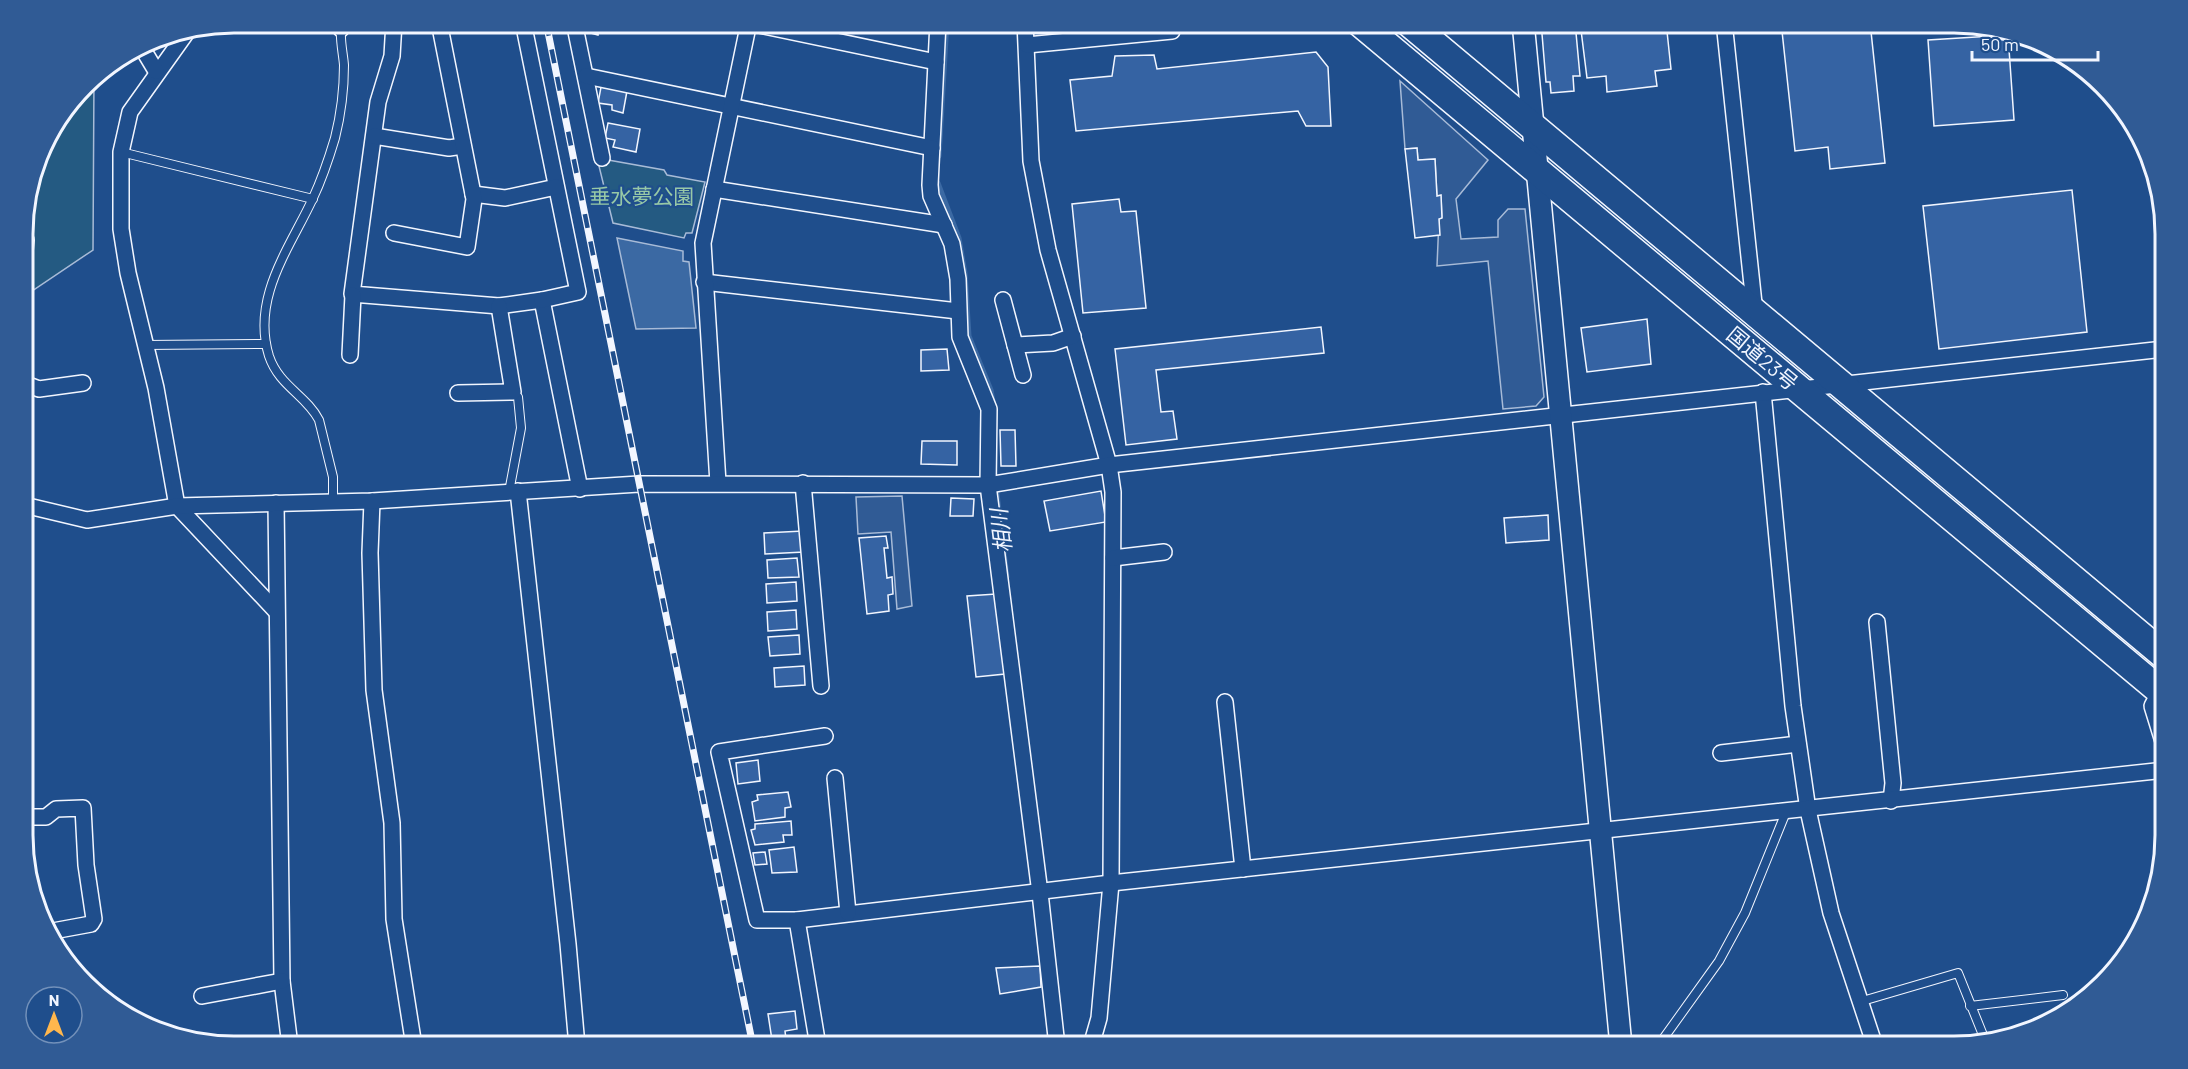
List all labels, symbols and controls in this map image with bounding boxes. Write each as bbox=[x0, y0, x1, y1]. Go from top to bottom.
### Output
scale bar bbox=[1972, 24, 2098, 62]
text: 50 m bbox=[1981, 33, 2019, 55]
park label: 垂水夢公園 bbox=[590, 183, 695, 208]
street label: 国道23号 bbox=[1722, 321, 1804, 395]
water label: 相川 bbox=[984, 506, 1016, 555]
north arrow bbox=[24, 985, 84, 1045]
text: N bbox=[49, 990, 59, 1009]

